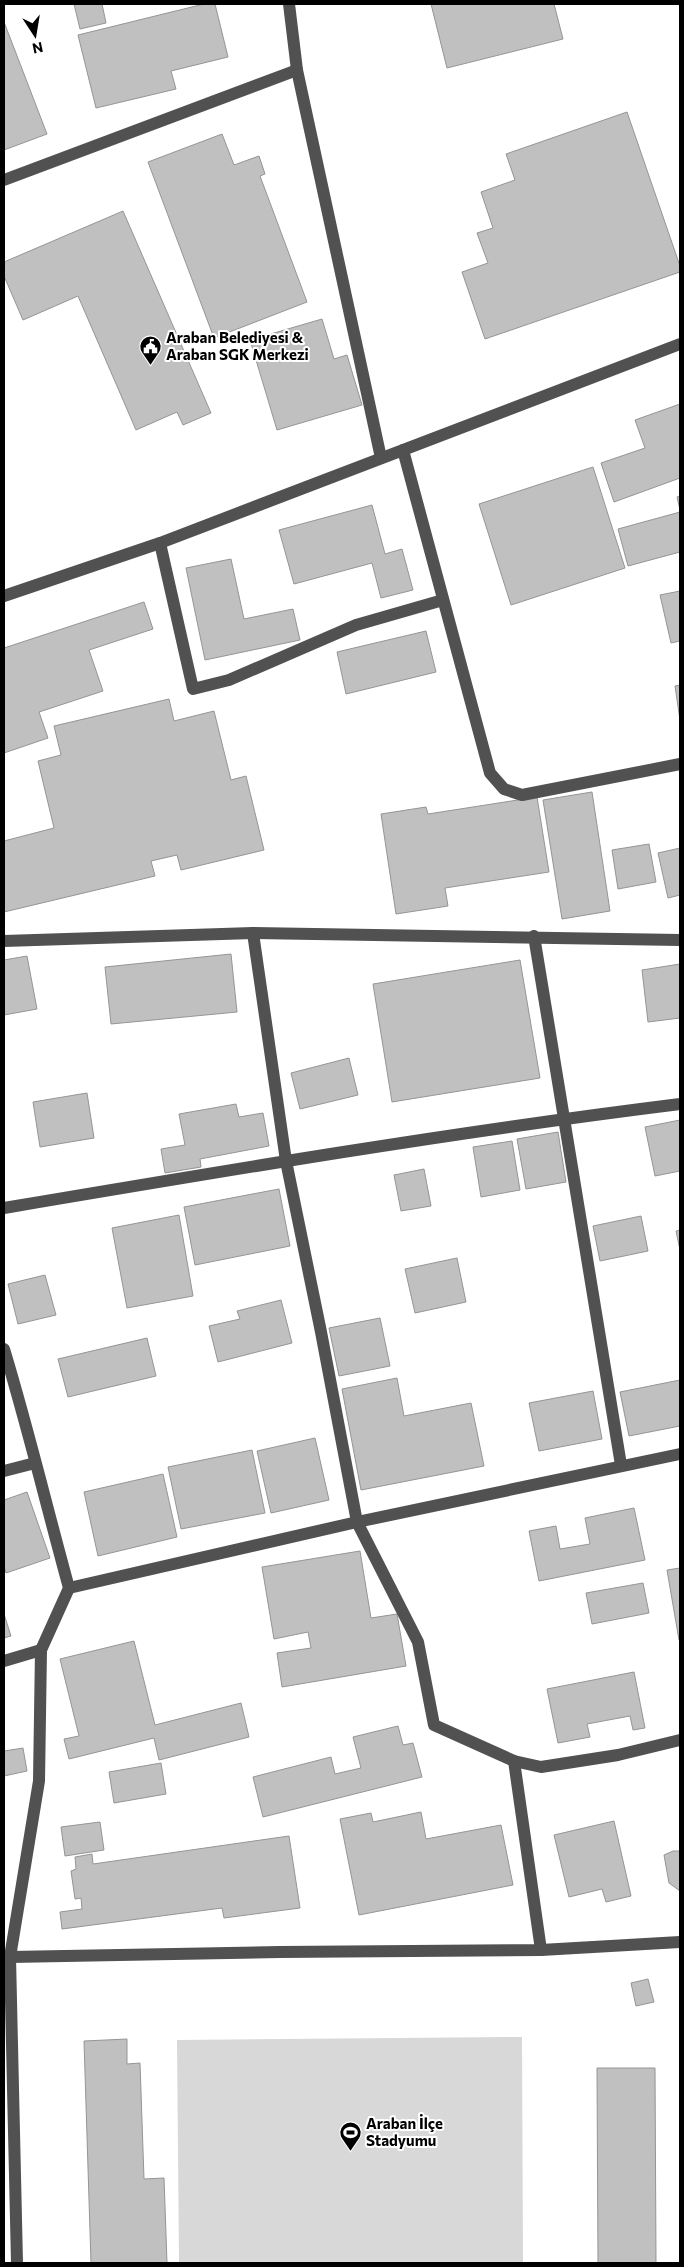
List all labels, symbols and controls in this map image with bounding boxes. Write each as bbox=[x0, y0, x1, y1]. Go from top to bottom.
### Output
north arrow bbox=[10, 10, 60, 60]
text: N bbox=[31, 39, 45, 58]
place label: Araban Belediyesi & Araban SGK Merkezi bbox=[166, 328, 309, 363]
public building icon: Araban Belediyesi & Araban SGK Merkezi bbox=[138, 335, 162, 366]
place label: Araban İlçe Stadyumu bbox=[366, 2114, 443, 2149]
sports icon: Araban İlçe Stadyumu bbox=[338, 2121, 362, 2152]

